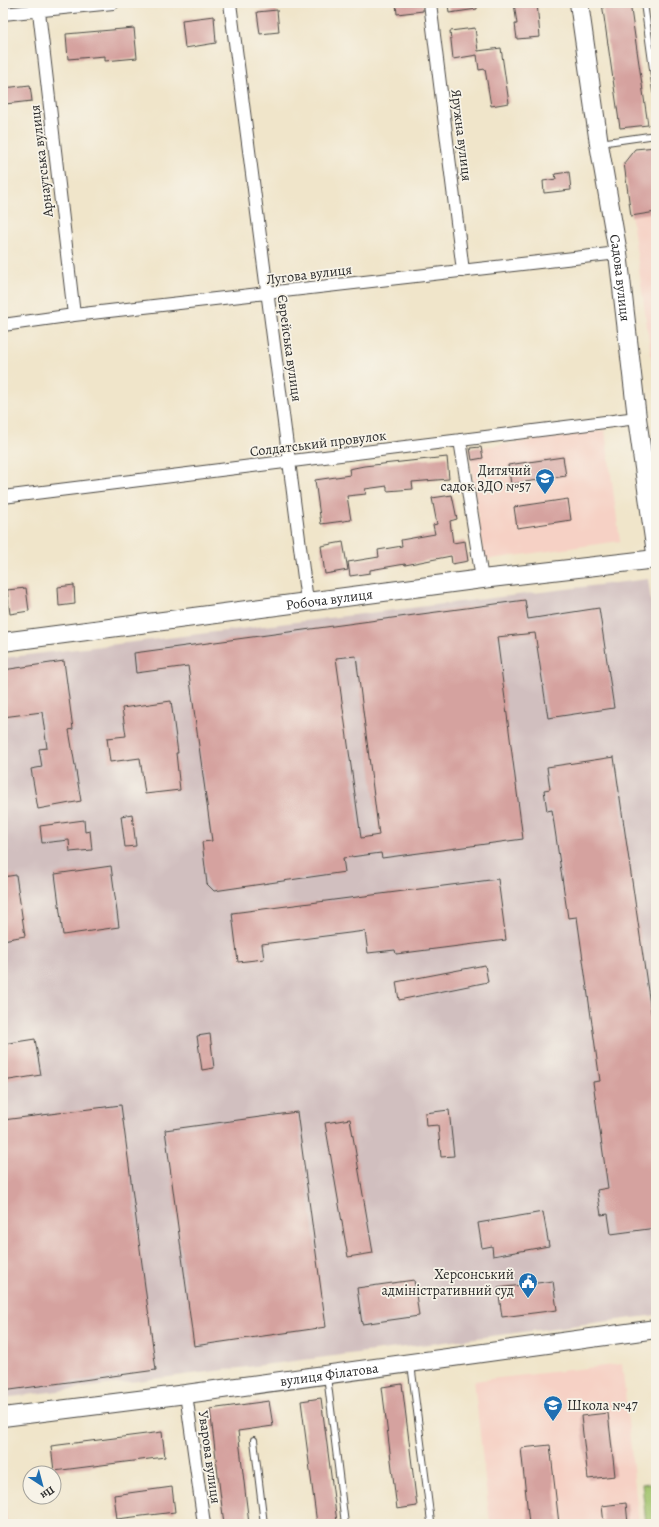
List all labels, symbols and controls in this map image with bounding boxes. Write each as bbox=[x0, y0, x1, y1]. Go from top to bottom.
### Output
street label: Яружна вулиця bbox=[446, 88, 477, 182]
street label: Арнаутська вулиця bbox=[25, 103, 58, 219]
street label: Садова вулиця bbox=[605, 233, 635, 323]
street label: Лугова вулиця bbox=[265, 260, 353, 289]
street label: Єврейська вулиця bbox=[273, 293, 306, 403]
street label: Солдатський провулок bbox=[249, 426, 387, 461]
place label: Дитячий садок ЗДО №57 bbox=[441, 461, 531, 496]
school or university icon: Дитячий садок ЗДО №57 bbox=[534, 467, 556, 495]
street label: Робоча вулиця bbox=[285, 584, 374, 615]
place label: Херсонський адміністративний суд bbox=[381, 1265, 514, 1300]
public building icon: Херсонський адміністративний суд bbox=[517, 1271, 539, 1299]
street label: вулиця Філатова bbox=[279, 1358, 380, 1391]
school or university icon: Школа №47 bbox=[542, 1394, 564, 1422]
place label: Школа №47 bbox=[567, 1396, 638, 1415]
street label: Уварова вулиця bbox=[194, 1409, 225, 1505]
north arrow bbox=[22, 1465, 62, 1505]
text: Пн bbox=[37, 1482, 58, 1503]

